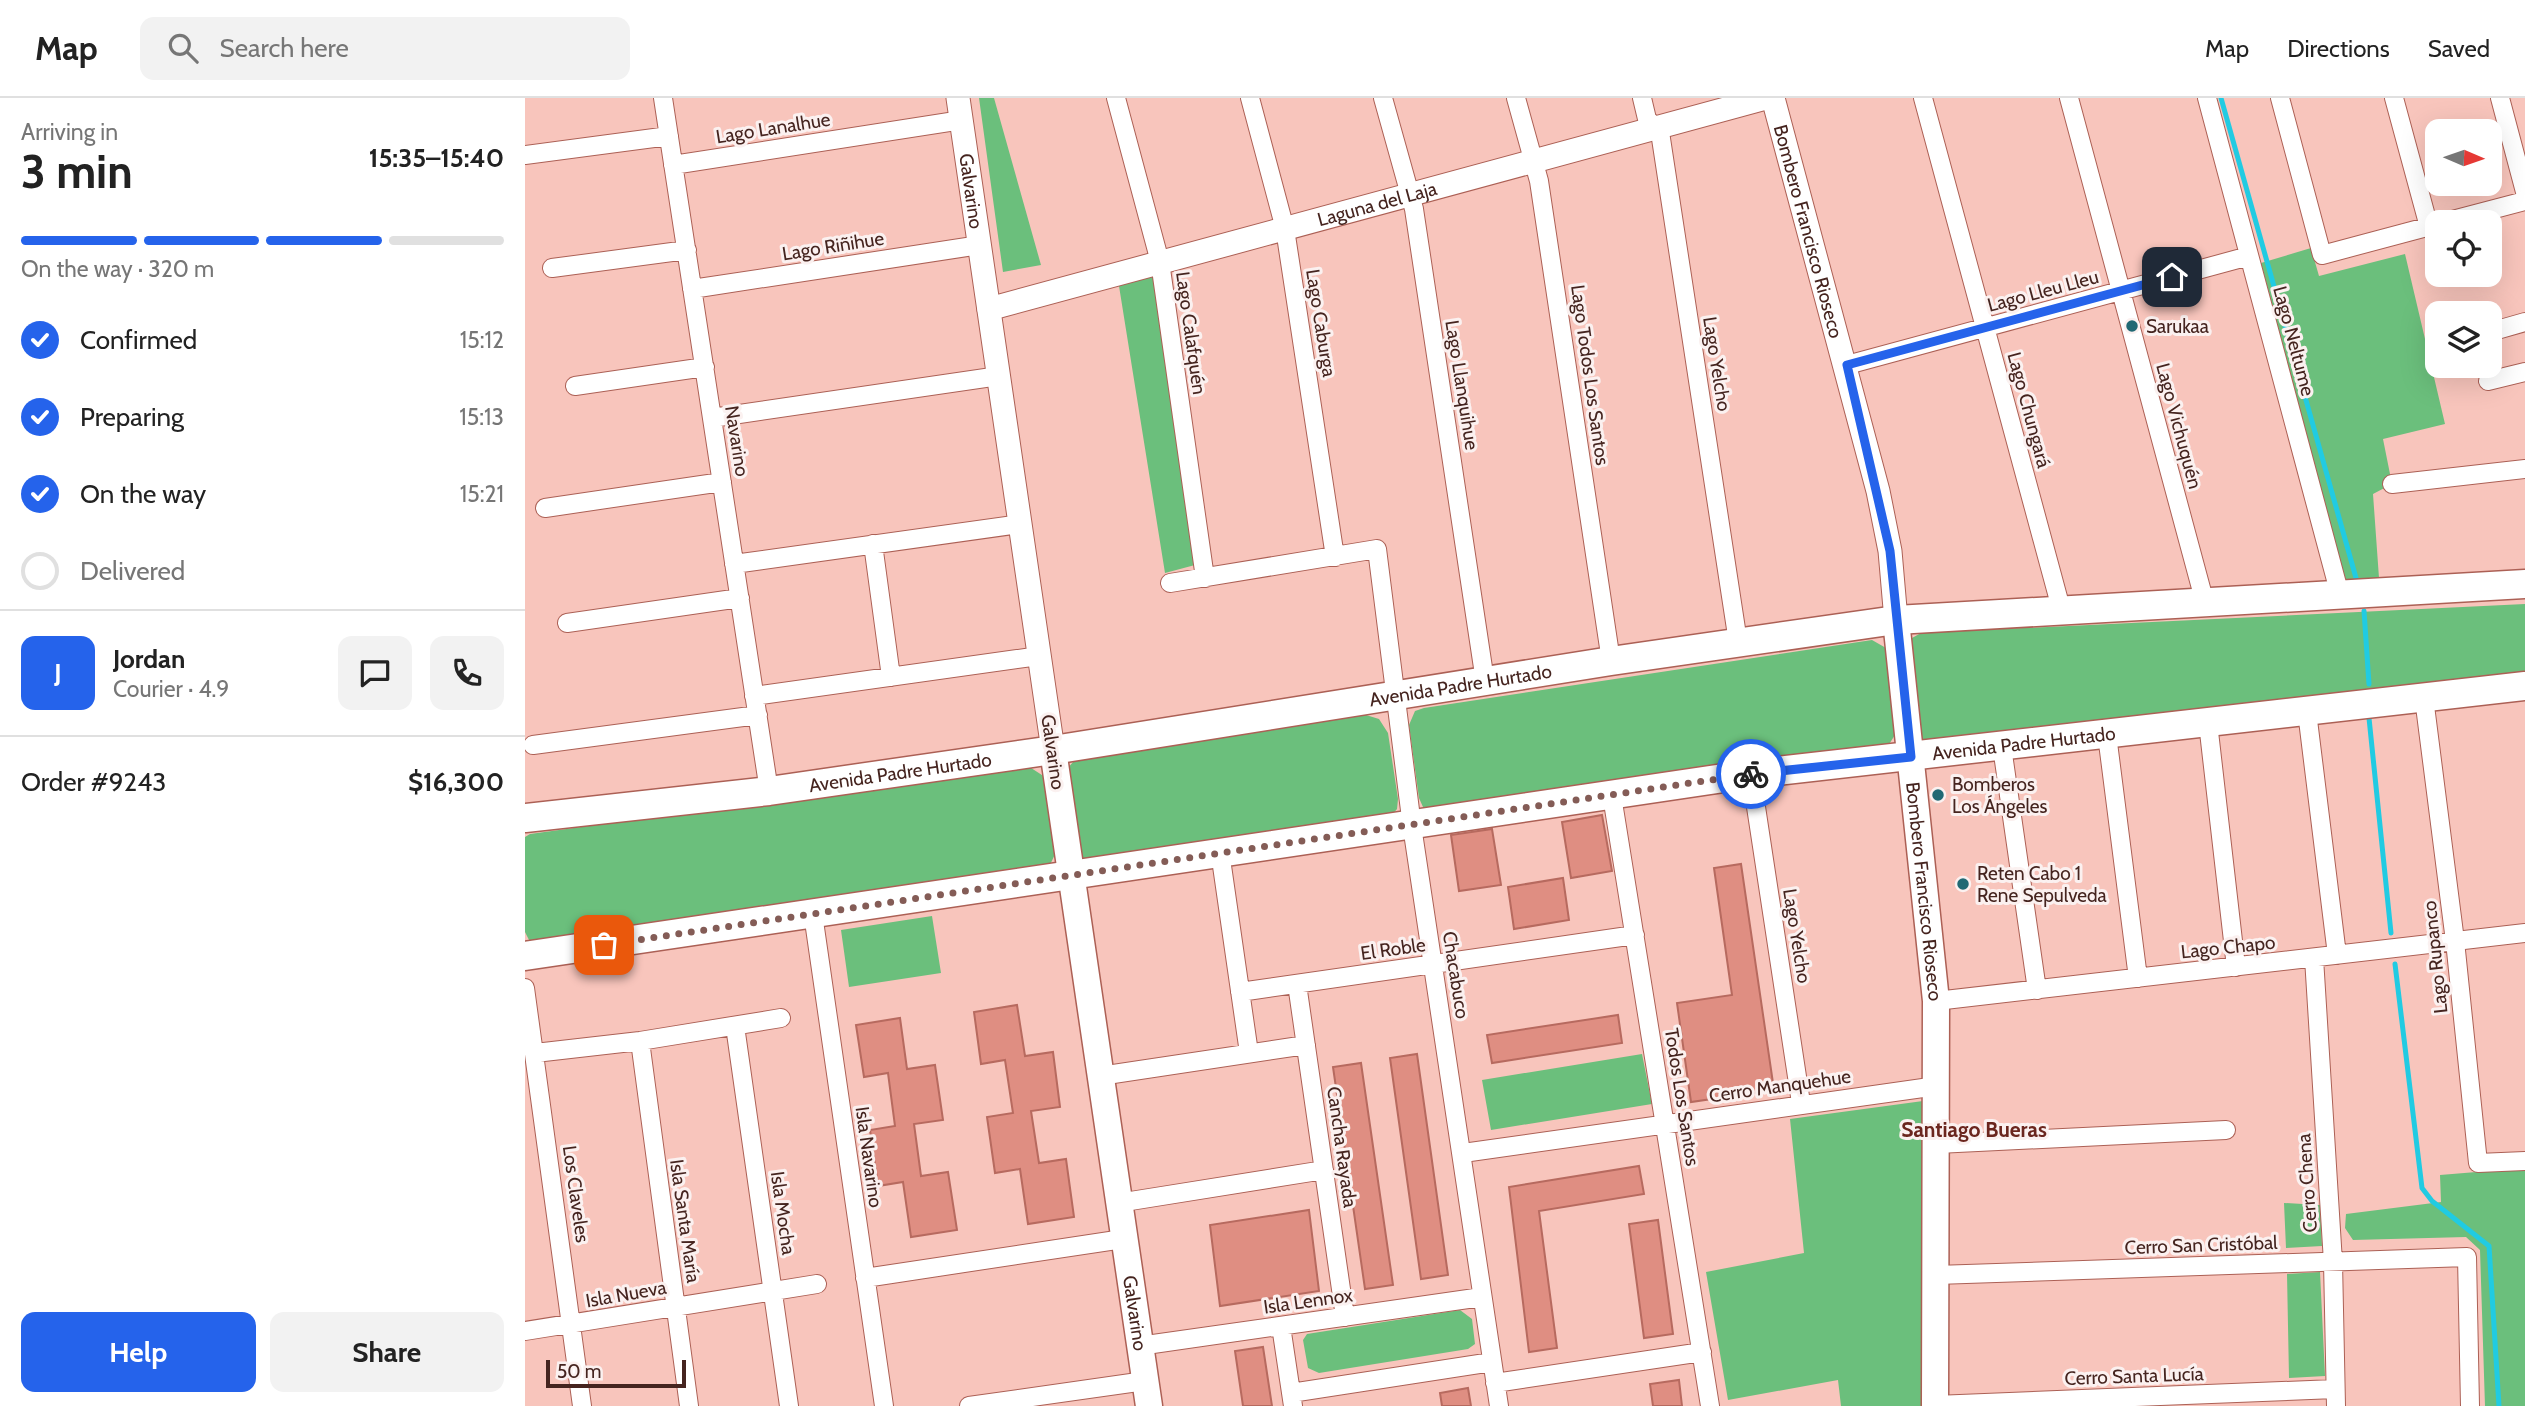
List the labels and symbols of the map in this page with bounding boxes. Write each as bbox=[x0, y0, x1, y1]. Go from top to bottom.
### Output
street label: Lago Lanalhue bbox=[714, 108, 832, 148]
north arrow bbox=[2425, 119, 2503, 196]
street label: Bombero Francisco Rioseco bbox=[1769, 122, 1848, 341]
street label: Galvarino bbox=[955, 152, 988, 230]
street label: Laguna del Laja bbox=[1315, 176, 1439, 231]
street label: Lago Riñihue bbox=[780, 227, 886, 265]
pin bbox=[2142, 247, 2202, 307]
street label: Lago Lleu Lleu bbox=[1985, 265, 2101, 317]
street label: Lago Caburga bbox=[1301, 268, 1341, 378]
street label: Lago Calafquén bbox=[1171, 270, 1211, 396]
street label: Lago Todos Los Santos bbox=[1566, 283, 1614, 467]
street label: Lago Neltume bbox=[2268, 284, 2320, 399]
street label: Lago Yelcho bbox=[1698, 315, 1736, 413]
place label: Sarukaa bbox=[2146, 315, 2209, 338]
street label: Lago Llanquihue bbox=[1440, 318, 1484, 452]
marker: Sarukaa bbox=[2124, 318, 2140, 334]
street label: Lago Chungará bbox=[2002, 350, 2056, 470]
street label: Lago Vichuquén bbox=[2151, 361, 2207, 491]
street label: Navarino bbox=[720, 404, 754, 478]
street label: Avenida Padre Hurtado bbox=[1368, 659, 1553, 711]
street label: Galvarino bbox=[1036, 713, 1070, 791]
street label: Avenida Padre Hurtado bbox=[1931, 721, 2117, 765]
courier bbox=[1716, 739, 1786, 809]
street label: Avenida Padre Hurtado bbox=[807, 748, 993, 797]
place label: Bomberos Los Ángeles bbox=[1952, 773, 2048, 818]
street label: Bombero Francisco Rioseco bbox=[1902, 781, 1947, 1002]
marker: Bomberos Los Ángeles bbox=[1930, 787, 1946, 803]
place label: Reten Cabo 1 Rene Sepulveda bbox=[1977, 862, 2107, 907]
marker: Reten Cabo 1 Rene Sepulveda bbox=[1955, 876, 1971, 892]
street label: Lago Yelcho bbox=[1778, 887, 1816, 985]
street label: Lago Rupanco bbox=[2418, 899, 2452, 1015]
pin bbox=[574, 915, 634, 975]
street label: Chacabuco bbox=[1438, 930, 1474, 1020]
street label: Lago Chapo bbox=[2180, 931, 2276, 963]
street label: El Roble bbox=[1359, 933, 1427, 965]
street label: Todos Los Santos bbox=[1660, 1026, 1704, 1168]
street label: Cerro Manquehue bbox=[1708, 1065, 1853, 1107]
street label: Cancha Rayada bbox=[1322, 1085, 1362, 1209]
street label: Isla Navarino bbox=[851, 1105, 887, 1209]
district label: Santiago Bueras bbox=[1901, 1117, 2047, 1142]
street label: Cerro Chena bbox=[2292, 1133, 2322, 1233]
street label: Los Claveles bbox=[558, 1144, 594, 1244]
street label: Isla Santa María bbox=[665, 1158, 705, 1284]
street label: Isla Mocha bbox=[766, 1170, 800, 1256]
street label: Cerro San Cristóbal bbox=[2124, 1231, 2278, 1259]
street label: Galvarino bbox=[1119, 1274, 1152, 1352]
street label: Isla Nueva bbox=[584, 1276, 668, 1312]
street label: Isla Lennox bbox=[1262, 1283, 1354, 1319]
scale bar bbox=[546, 1357, 686, 1389]
street label: Cerro Santa Lucía bbox=[2064, 1362, 2204, 1390]

